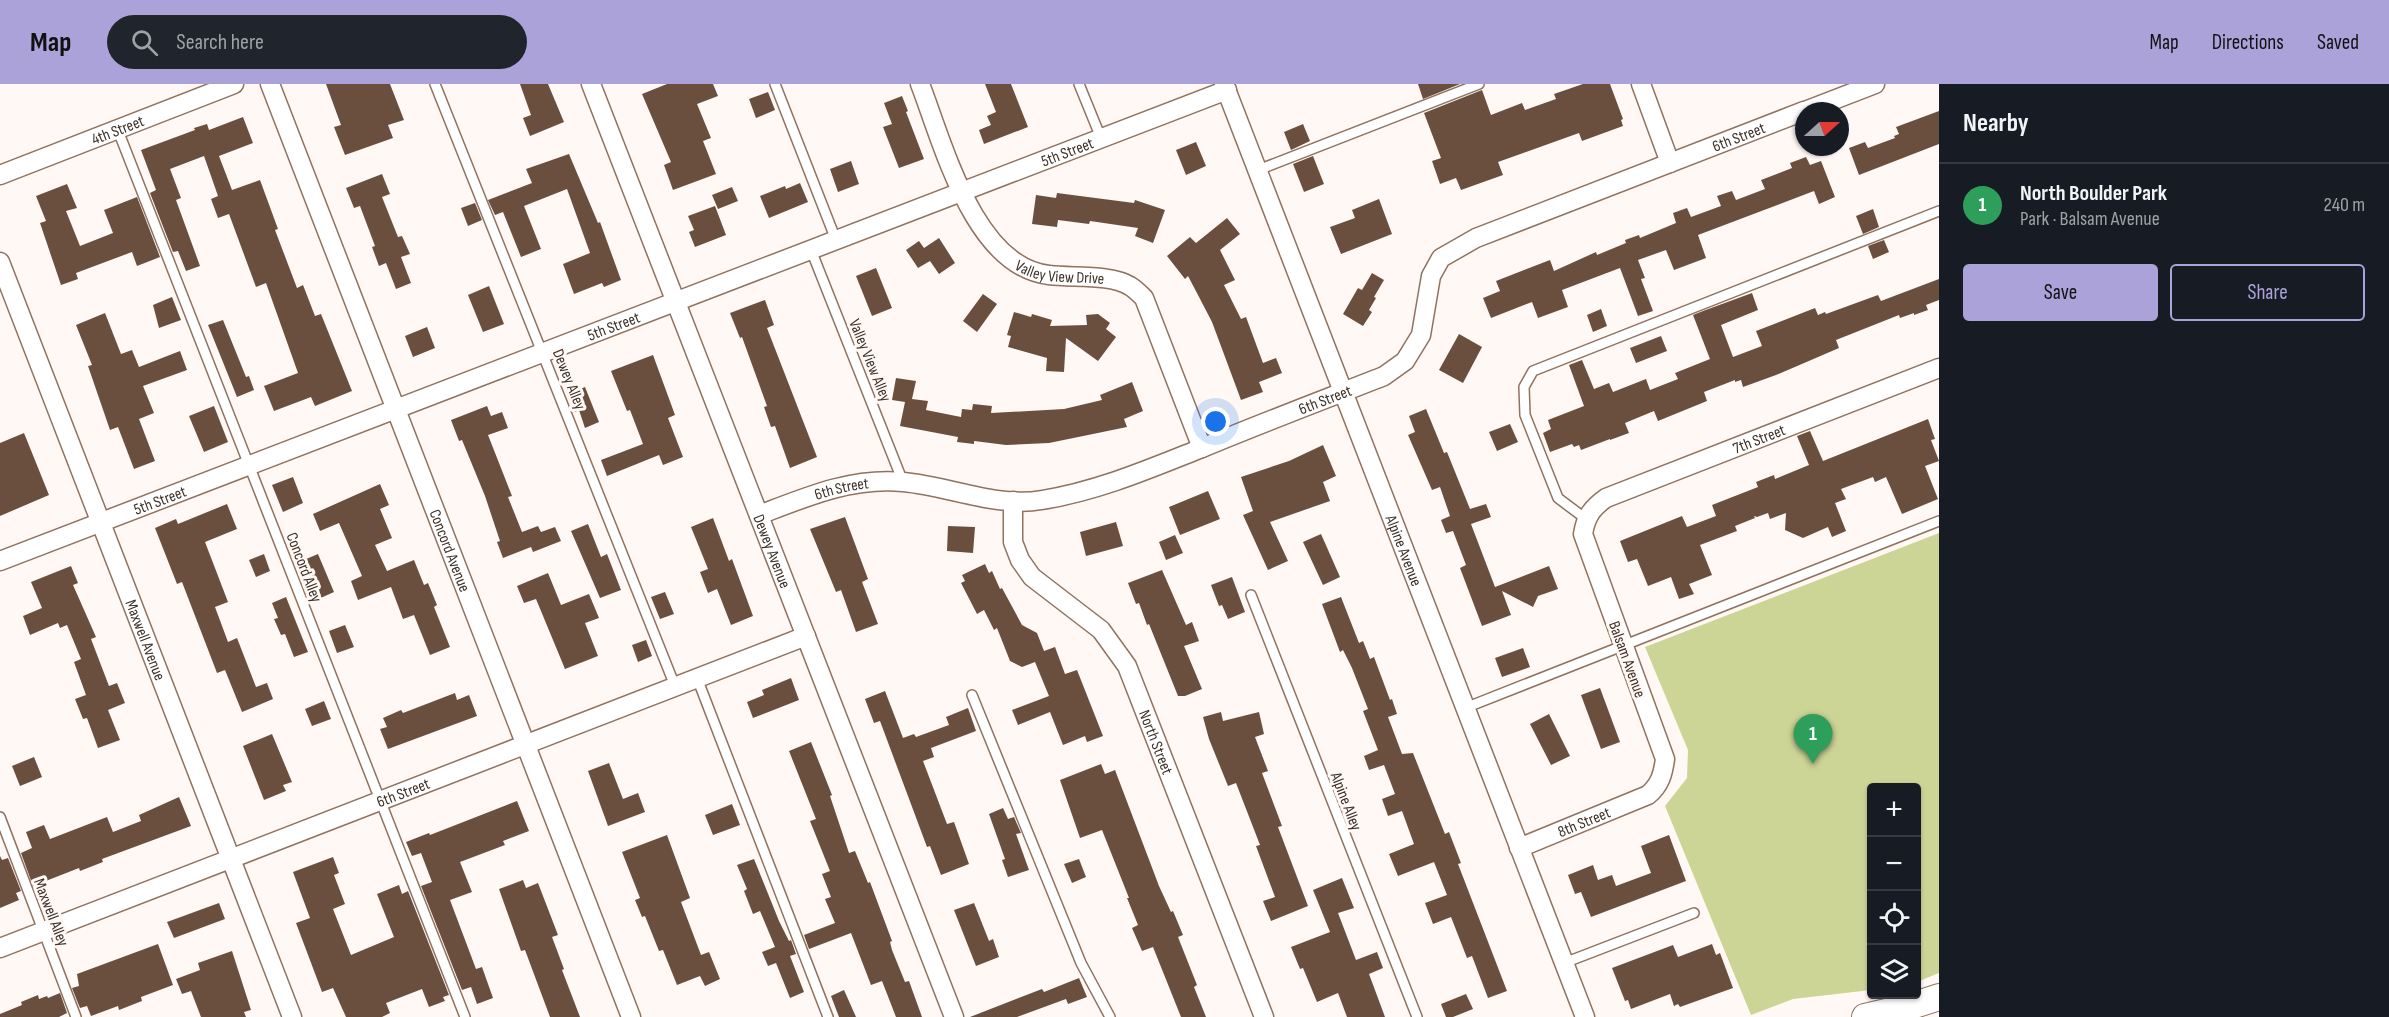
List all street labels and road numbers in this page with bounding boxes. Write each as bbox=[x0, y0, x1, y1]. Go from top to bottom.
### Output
street label: 4th Street bbox=[89, 112, 147, 150]
street label: 6th Street bbox=[1710, 119, 1768, 157]
street label: 5th Street bbox=[1039, 134, 1097, 171]
street label: Valley View Drive bbox=[1011, 257, 1105, 289]
street label: 5th Street bbox=[585, 308, 643, 346]
street label: Valley View Alley bbox=[844, 316, 895, 405]
street label: Dewey Alley bbox=[548, 346, 589, 413]
street label: 6th Street bbox=[1296, 382, 1355, 419]
street label: 7th Street bbox=[1730, 421, 1788, 459]
street label: 6th Street bbox=[812, 474, 870, 505]
street label: 5th Street bbox=[131, 482, 189, 520]
street label: Concord Avenue bbox=[424, 507, 474, 595]
street label: Dewey Avenue bbox=[748, 512, 794, 591]
street label: Alpine Avenue bbox=[1380, 512, 1425, 589]
street label: Concord Alley bbox=[282, 530, 326, 605]
street label: Maxwell Avenue bbox=[121, 597, 169, 683]
street label: Balsam Avenue bbox=[1604, 619, 1649, 700]
street label: North Street bbox=[1134, 707, 1176, 778]
street label: Alpine Alley bbox=[1325, 769, 1365, 833]
street label: 6th Street bbox=[374, 775, 433, 812]
street label: 8th Street bbox=[1555, 803, 1614, 842]
street label: Maxwell Alley bbox=[29, 876, 72, 949]

